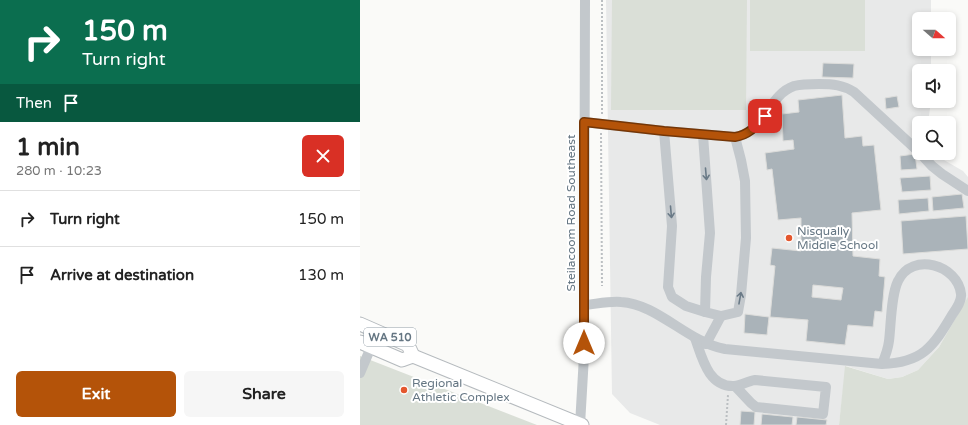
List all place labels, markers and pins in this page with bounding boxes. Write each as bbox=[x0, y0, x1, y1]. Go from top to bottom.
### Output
pin bbox=[748, 99, 782, 133]
place label: Nisqually Middle School bbox=[797, 224, 878, 252]
marker: Nisqually Middle School bbox=[784, 233, 794, 243]
place label: Regional Athletic Complex bbox=[412, 376, 510, 404]
marker: Regional Athletic Complex bbox=[399, 385, 409, 395]

